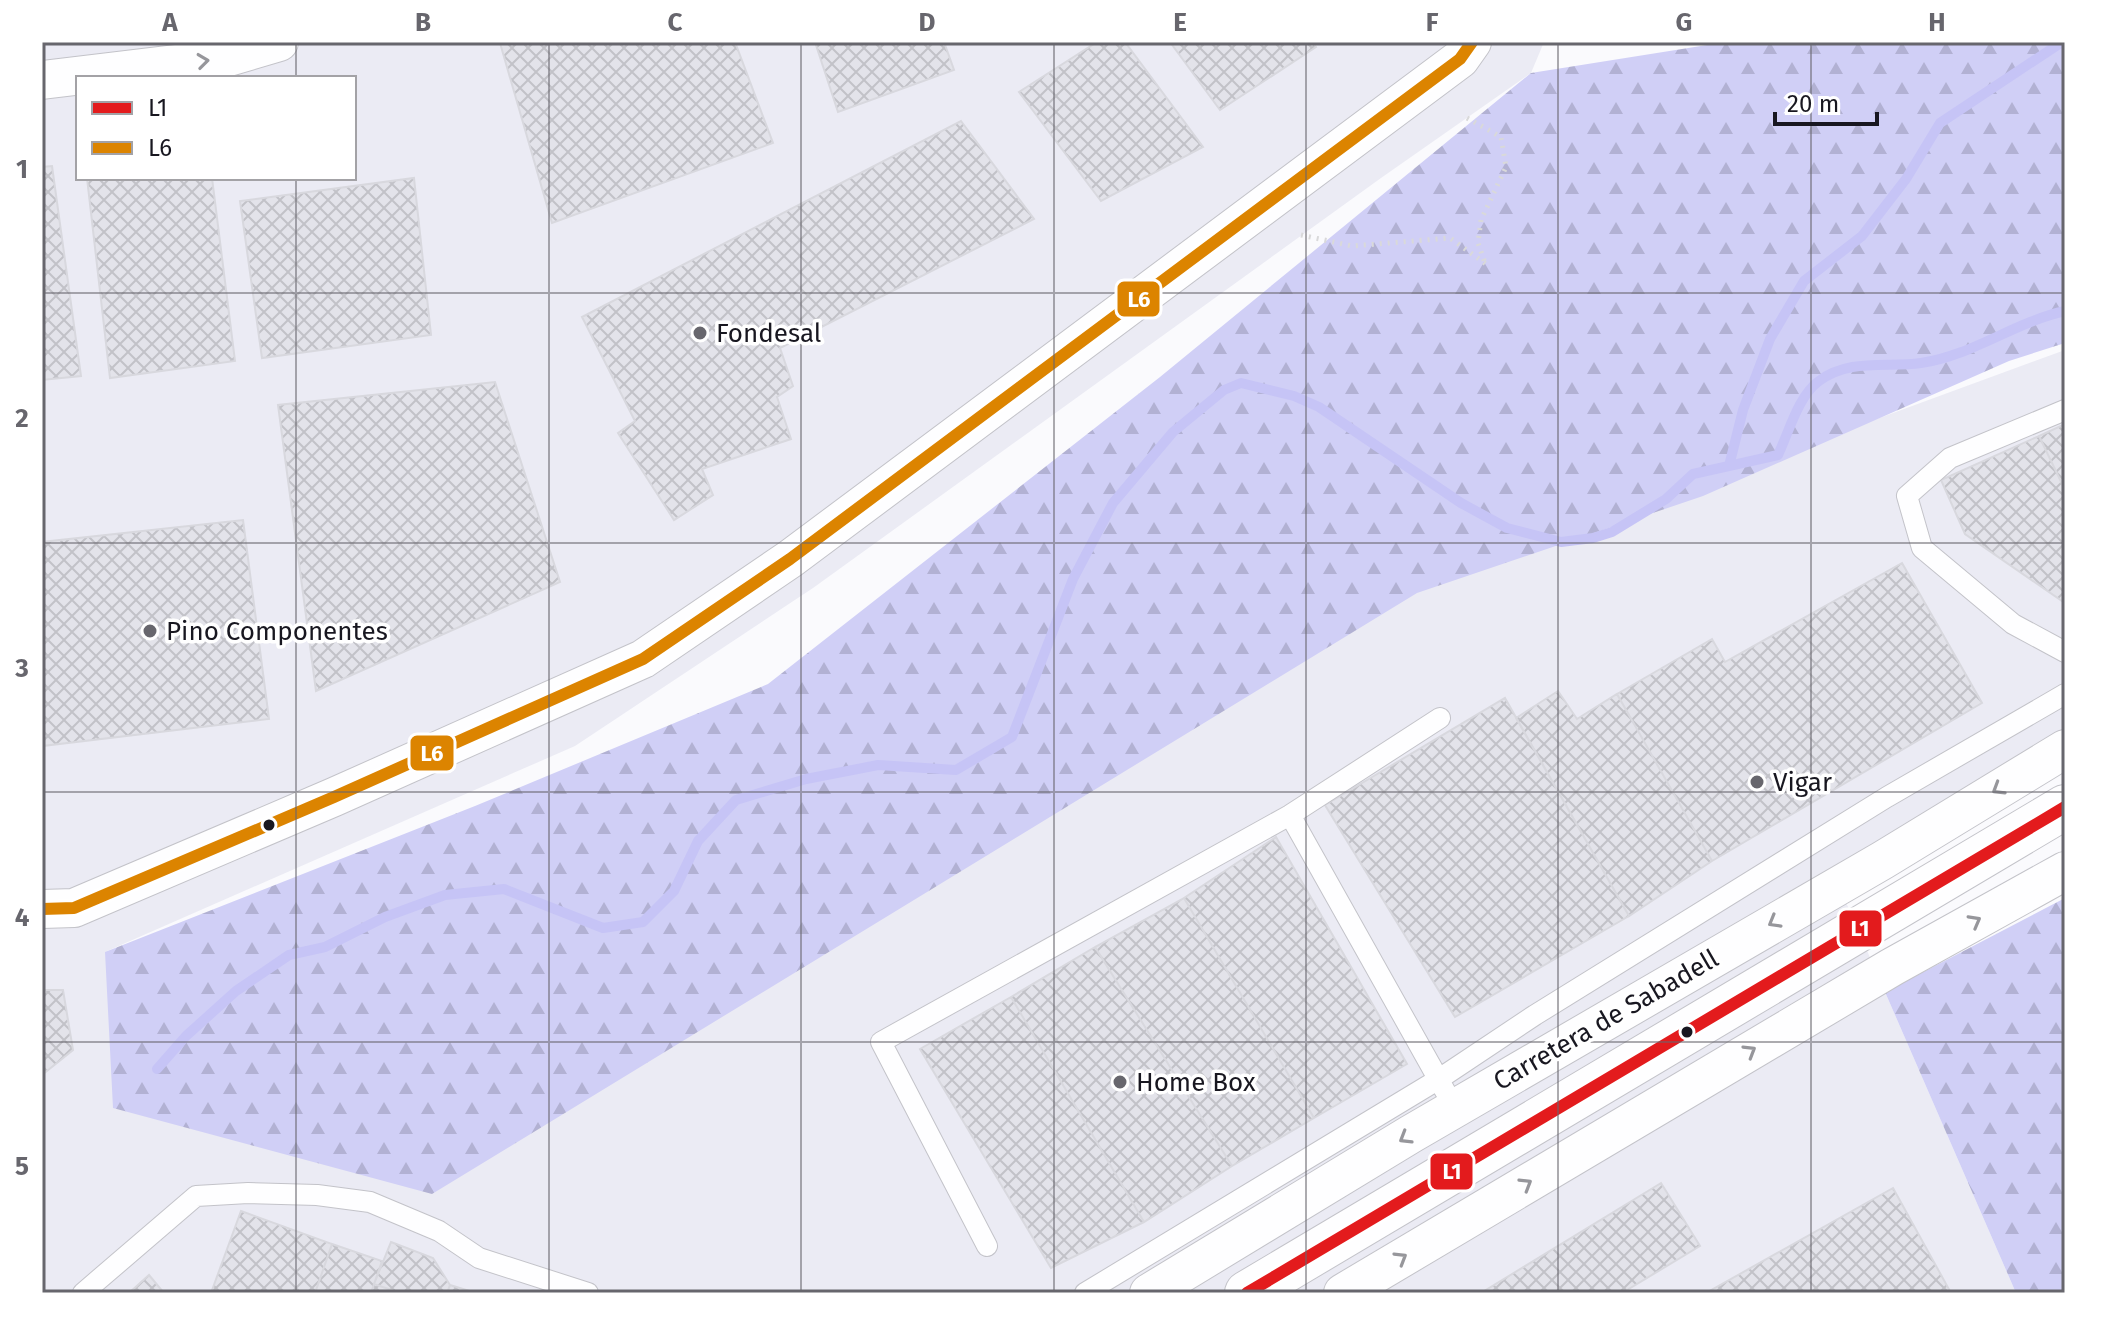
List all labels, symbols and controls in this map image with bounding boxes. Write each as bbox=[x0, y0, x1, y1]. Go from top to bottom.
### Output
text: A bbox=[161, 7, 178, 38]
text: B bbox=[415, 7, 431, 38]
text: C bbox=[668, 7, 683, 38]
text: D bbox=[919, 7, 936, 38]
text: E bbox=[1173, 7, 1187, 38]
text: F bbox=[1426, 7, 1439, 38]
text: G bbox=[1676, 7, 1692, 38]
text: H bbox=[1928, 7, 1946, 38]
one-way arrow bbox=[196, 53, 210, 70]
legend bbox=[76, 76, 356, 180]
scale bar bbox=[1775, 76, 1877, 126]
text: 20 m bbox=[1787, 90, 1839, 118]
text: L1 bbox=[148, 94, 167, 122]
text: L6 bbox=[148, 134, 172, 162]
text: 1 bbox=[16, 154, 28, 185]
line badge: L6 bbox=[1116, 280, 1161, 318]
text: L6 bbox=[1127, 286, 1151, 313]
place label: Fondesal bbox=[716, 318, 822, 349]
marker: Fondesal bbox=[691, 324, 709, 342]
text: 2 bbox=[15, 403, 29, 434]
place label: Pino Componentes bbox=[166, 616, 388, 647]
marker: Pino Componentes bbox=[141, 622, 159, 640]
text: 3 bbox=[14, 653, 29, 684]
line badge: L6 bbox=[409, 734, 455, 772]
text: L6 bbox=[420, 740, 444, 767]
place label: Vigar bbox=[1773, 767, 1832, 798]
marker: Vigar bbox=[1748, 773, 1766, 791]
one-way arrow bbox=[1992, 779, 2007, 795]
unlabelled marker bbox=[261, 817, 277, 833]
text: 4 bbox=[15, 902, 30, 933]
line badge: L1 bbox=[1838, 909, 1883, 948]
one-way arrow bbox=[1769, 912, 1783, 928]
text: L1 bbox=[1851, 915, 1869, 942]
one-way arrow bbox=[1966, 915, 1981, 931]
street label: Carretera de Sabadell bbox=[1488, 943, 1724, 1097]
unlabelled marker bbox=[1679, 1024, 1695, 1040]
one-way arrow bbox=[1741, 1045, 1756, 1061]
place label: Home Box bbox=[1136, 1067, 1256, 1098]
marker: Home Box bbox=[1111, 1073, 1129, 1091]
one-way arrow bbox=[1399, 1128, 1414, 1144]
text: 5 bbox=[15, 1151, 29, 1182]
line badge: L1 bbox=[1429, 1152, 1474, 1191]
text: L1 bbox=[1443, 1158, 1461, 1185]
one-way arrow bbox=[1517, 1178, 1532, 1193]
one-way arrow bbox=[1392, 1252, 1407, 1268]

